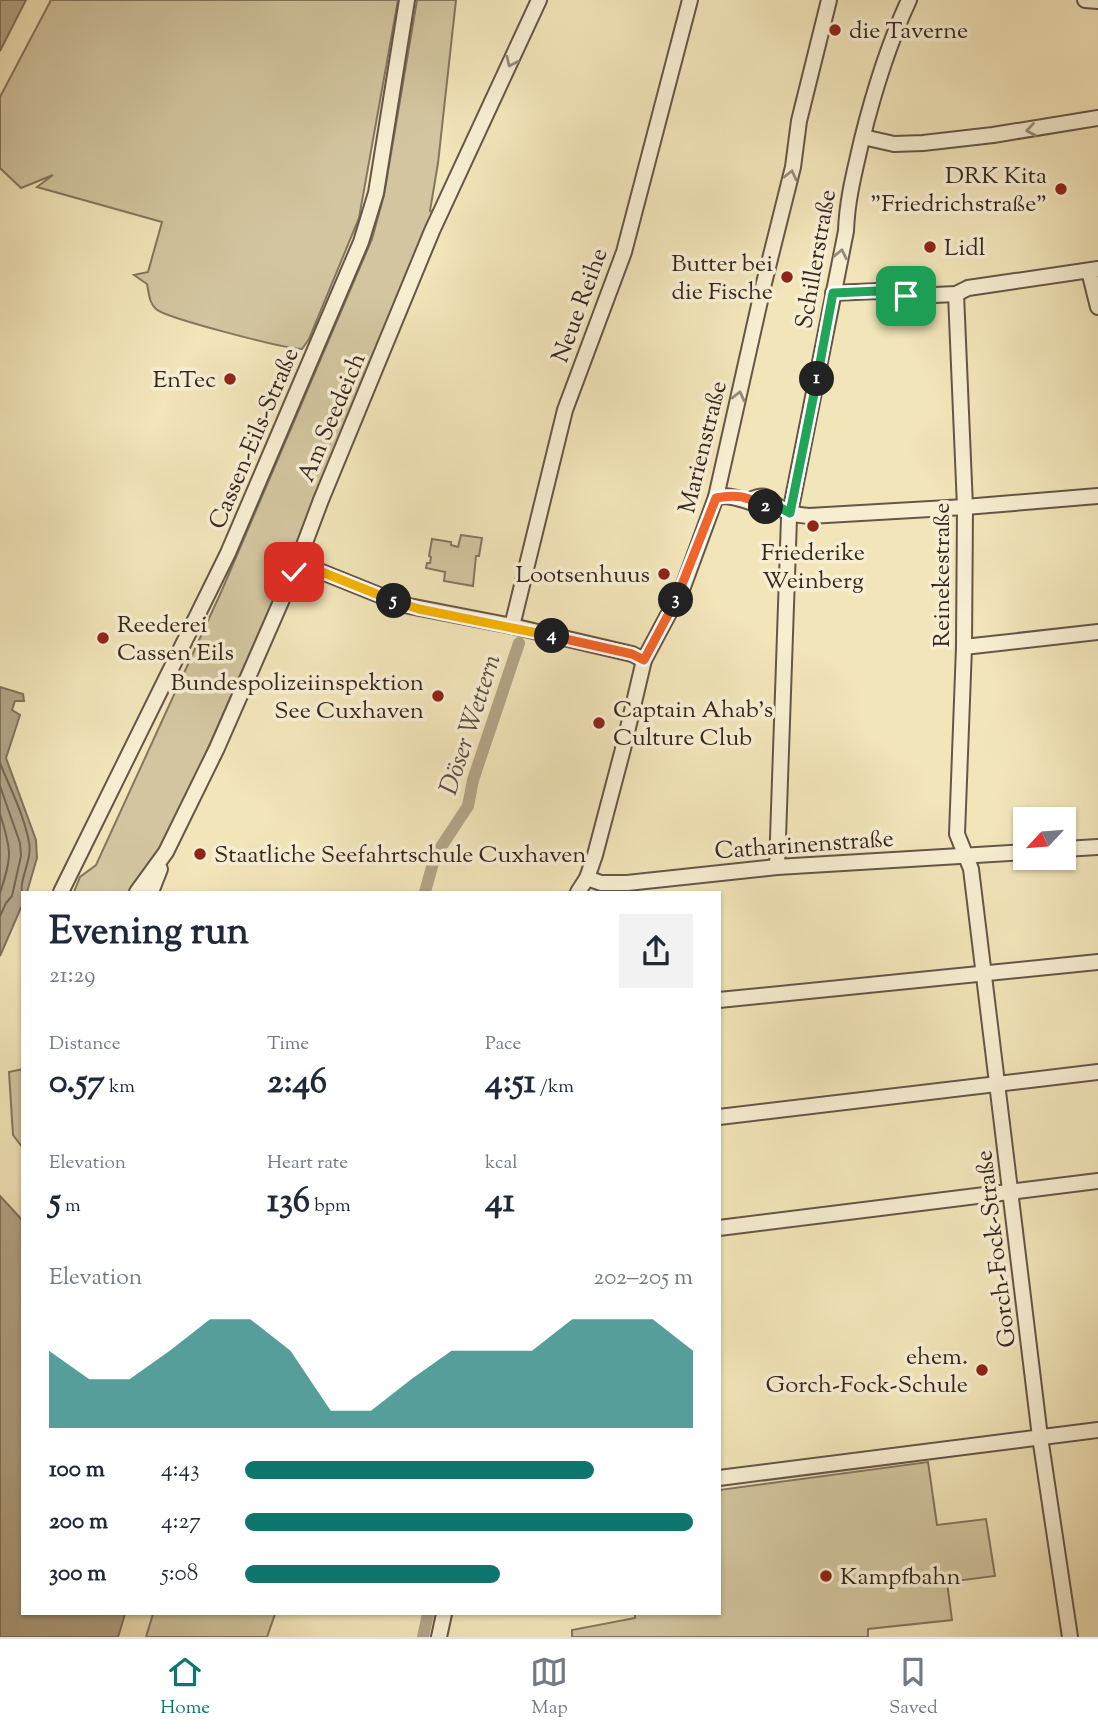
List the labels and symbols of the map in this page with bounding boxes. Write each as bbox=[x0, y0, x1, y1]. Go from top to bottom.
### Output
place label: die Taverne bbox=[849, 15, 968, 49]
marker: die Taverne bbox=[827, 22, 843, 38]
one-way arrow bbox=[505, 55, 519, 67]
one-way arrow bbox=[1025, 122, 1037, 137]
place label: DRK Kita "Friedrichstraße" bbox=[870, 160, 1047, 222]
one-way arrow bbox=[782, 169, 797, 181]
marker: DRK Kita "Friedrichstraße" bbox=[1053, 181, 1069, 197]
street label: Schillerstraße bbox=[788, 187, 846, 332]
place label: Lidl bbox=[944, 232, 986, 266]
marker: Lidl bbox=[922, 239, 938, 255]
street label: Neue Reihe bbox=[544, 244, 617, 368]
place label: Butter bei die Fische bbox=[671, 248, 773, 310]
one-way arrow bbox=[833, 248, 848, 260]
pin bbox=[876, 266, 936, 326]
marker: Butter bei die Fische bbox=[779, 269, 795, 285]
street label: Cassen-Eils-Straße bbox=[201, 343, 308, 535]
street label: Am Seedeich bbox=[290, 348, 375, 488]
pin: 1 bbox=[800, 362, 834, 396]
place label: EnTec bbox=[153, 364, 216, 398]
marker: EnTec bbox=[222, 371, 238, 387]
street label: Marienstraße bbox=[671, 378, 737, 517]
one-way arrow bbox=[731, 390, 745, 402]
pin: 2 bbox=[748, 490, 784, 524]
street label: Reinekestraße bbox=[926, 503, 960, 647]
marker: Friederike Weinberg bbox=[805, 518, 821, 534]
place label: Friederike Weinberg bbox=[761, 537, 865, 599]
pin bbox=[264, 542, 324, 602]
place label: Lootsenhuus bbox=[515, 559, 650, 593]
marker: Lootsenhuus bbox=[656, 566, 672, 582]
pin: 3 bbox=[658, 582, 694, 618]
pin: 5 bbox=[376, 584, 412, 618]
place label: Reederei Cassen Eils bbox=[117, 609, 234, 671]
pin: 4 bbox=[534, 618, 570, 654]
marker: Reederei Cassen Eils bbox=[95, 630, 111, 646]
water label: Döser Wettern bbox=[431, 649, 512, 800]
place label: Bundespolizeiinspektion See Cuxhaven bbox=[170, 667, 424, 729]
marker: Bundespolizeiinspektion See Cuxhaven bbox=[430, 688, 446, 704]
place label: Captain Ahab’s Culture Club bbox=[613, 694, 773, 756]
marker: Captain Ahab’s Culture Club bbox=[591, 715, 607, 731]
north arrow bbox=[1013, 807, 1076, 870]
street label: Catharinenstraße bbox=[713, 823, 895, 869]
place label: Staatliche Seefahrtschule Cuxhaven bbox=[214, 839, 587, 873]
marker: Staatliche Seefahrtschule Cuxhaven bbox=[192, 846, 208, 862]
street label: Gorch-Fock-Straße bbox=[968, 1148, 1026, 1349]
place label: ehem. Gorch-Fock-Schule bbox=[766, 1341, 968, 1403]
marker: ehem. Gorch-Fock-Schule bbox=[974, 1362, 990, 1378]
place label: Kampfbahn bbox=[840, 1561, 961, 1595]
marker: Kampfbahn bbox=[818, 1568, 834, 1584]

